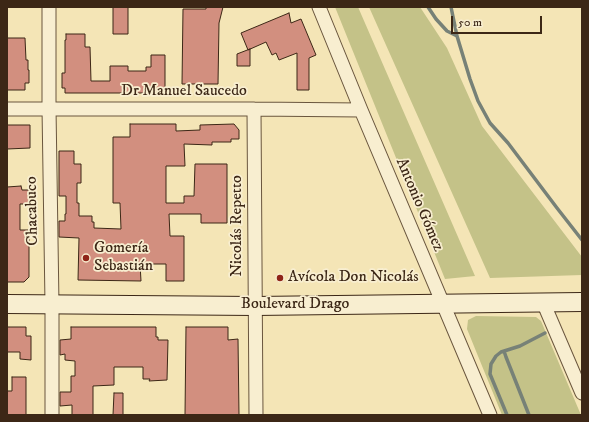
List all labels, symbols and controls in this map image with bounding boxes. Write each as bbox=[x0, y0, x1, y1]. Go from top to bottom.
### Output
scale bar bbox=[453, 8, 544, 34]
text: 50 m bbox=[458, 15, 482, 30]
street label: Dr Manuel Saucedo bbox=[121, 82, 247, 102]
street label: Antonio Gómez bbox=[391, 155, 447, 255]
street label: Nicolás Repetto bbox=[228, 175, 248, 277]
street label: Chacabuco bbox=[23, 176, 43, 246]
place label: Gomería Sebastián bbox=[94, 239, 153, 277]
marker: Gomería Sebastián bbox=[81, 253, 91, 263]
place label: Avícola Don Nicolás bbox=[288, 268, 419, 288]
marker: Avícola Don Nicolás bbox=[275, 273, 285, 283]
street label: Boulevard Drago bbox=[241, 295, 349, 315]

